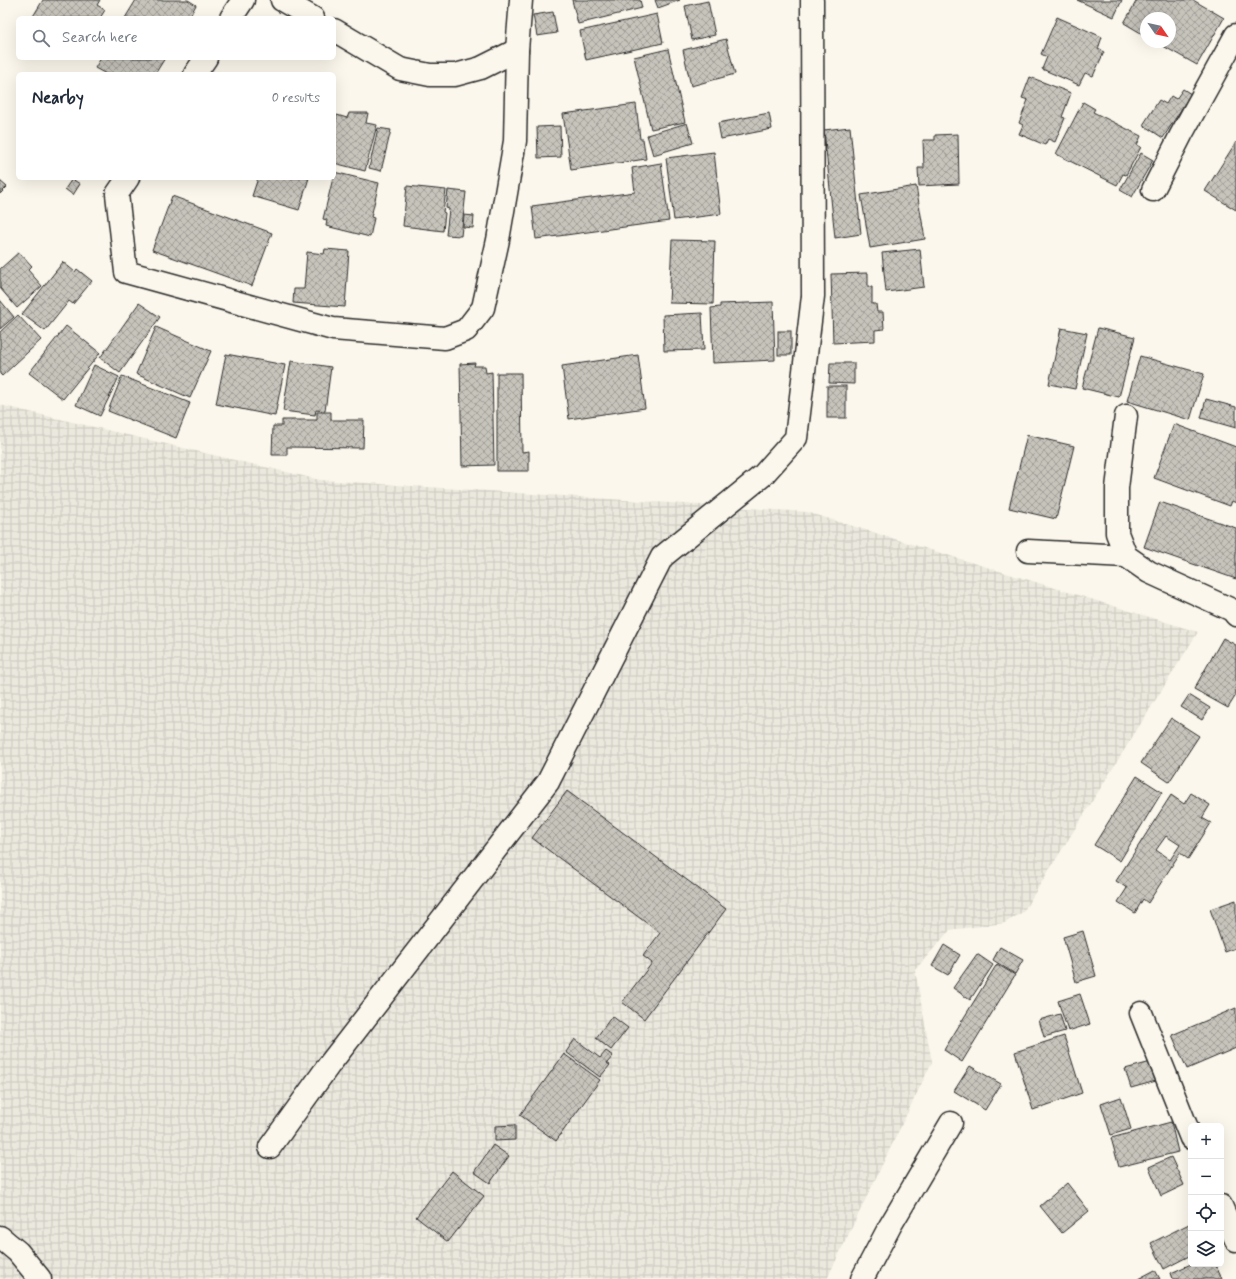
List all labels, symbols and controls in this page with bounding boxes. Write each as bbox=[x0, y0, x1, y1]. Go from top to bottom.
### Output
north arrow bbox=[1140, 12, 1176, 48]
search box bbox=[16, 16, 336, 60]
icon: search bbox=[30, 27, 52, 49]
text: Search here bbox=[62, 28, 138, 48]
text: Nearby bbox=[32, 87, 84, 109]
text: 0 results bbox=[272, 90, 320, 107]
map controls bbox=[1188, 1123, 1224, 1267]
button: + bbox=[1188, 1123, 1224, 1159]
button: − bbox=[1188, 1159, 1224, 1195]
button: locate bbox=[1188, 1195, 1224, 1231]
button: layers bbox=[1188, 1231, 1224, 1267]

